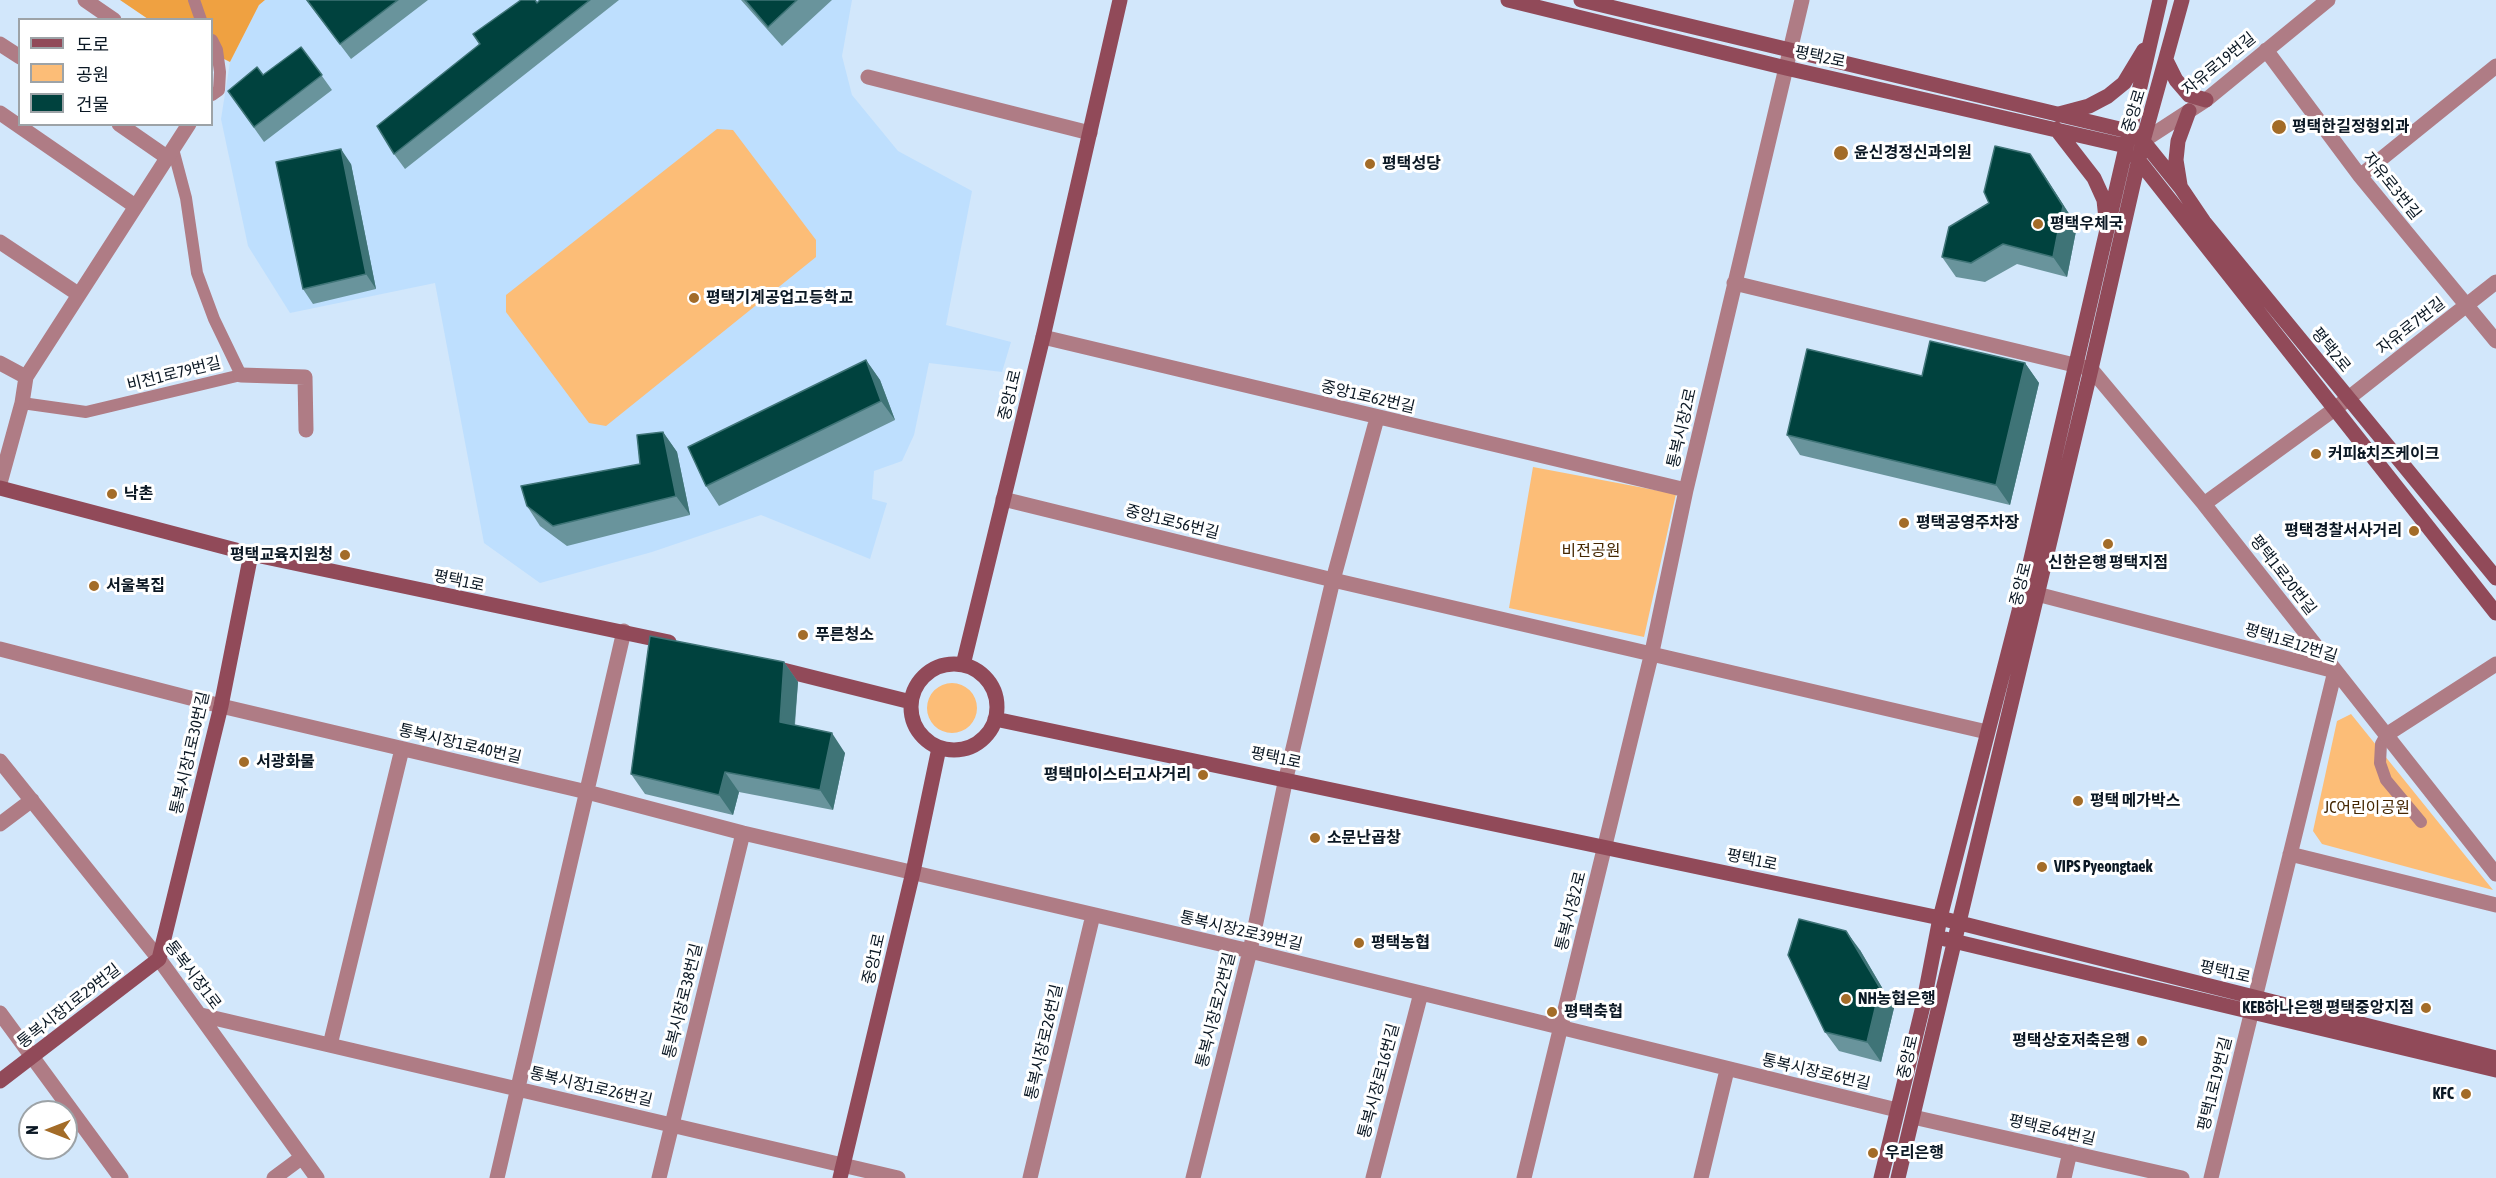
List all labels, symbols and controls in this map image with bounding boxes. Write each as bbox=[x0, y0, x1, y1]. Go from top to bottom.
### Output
legend bbox=[18, 18, 213, 126]
street label: 자유로19번길 bbox=[2179, 29, 2259, 99]
text: 도로 bbox=[76, 34, 109, 55]
street label: 평택2로 bbox=[1793, 42, 1847, 72]
text: 공원 bbox=[76, 64, 109, 85]
street label: 중앙로 bbox=[2118, 87, 2150, 135]
text: 건물 bbox=[76, 94, 109, 115]
place label: 평택한길정형외과 bbox=[2292, 117, 2410, 137]
marker: 평택한길정형외과 bbox=[2270, 118, 2288, 136]
place label: 윤신경정신과의원 bbox=[1854, 143, 1972, 163]
marker: 윤신경정신과의원 bbox=[1832, 144, 1850, 162]
street label: 자유로3번길 bbox=[2359, 148, 2425, 224]
place label: 평택성당 bbox=[1382, 154, 1441, 174]
marker: 평택성당 bbox=[1363, 157, 1377, 171]
place label: 평택우체국 bbox=[2050, 214, 2124, 234]
marker: 평택우체국 bbox=[2031, 217, 2045, 231]
place label: 평택기계공업고등학교 bbox=[706, 288, 853, 308]
marker: 평택기계공업고등학교 bbox=[687, 291, 701, 305]
street label: 자유로7번길 bbox=[2373, 293, 2449, 359]
street label: 평택2로 bbox=[2307, 324, 2355, 376]
street label: 비전1로79번길 bbox=[125, 353, 223, 395]
street label: 중앙1로 bbox=[994, 368, 1026, 422]
street label: 중앙1로62번길 bbox=[1319, 377, 1417, 417]
street label: 통복시장2로 bbox=[1664, 386, 1700, 470]
place label: 커피&치즈케이크 bbox=[2328, 444, 2439, 464]
marker: 커피&치즈케이크 bbox=[2309, 447, 2323, 461]
place label: 낙촌 bbox=[124, 484, 153, 504]
marker: 낙촌 bbox=[105, 487, 119, 501]
street label: 중앙1로56번길 bbox=[1123, 501, 1221, 543]
place label: 평택공영주차장 bbox=[1916, 513, 2019, 533]
marker: 평택공영주차장 bbox=[1897, 516, 1911, 530]
place label: 평택경찰서사거리 bbox=[2284, 521, 2402, 541]
marker: 평택경찰서사거리 bbox=[2407, 524, 2421, 538]
street label: 평택1로20번길 bbox=[2246, 531, 2320, 619]
marker: 신한은행 평택지점 bbox=[2101, 537, 2115, 551]
park label: 비전공원 bbox=[1562, 541, 1620, 561]
place label: 평택교육지원청 bbox=[230, 545, 333, 565]
marker: 평택교육지원청 bbox=[338, 548, 352, 562]
place label: 신한은행 평택지점 bbox=[2048, 553, 2168, 573]
street label: 중앙로 bbox=[2006, 560, 2036, 608]
street label: 평택1로 bbox=[432, 566, 486, 596]
place label: 서울복집 bbox=[106, 576, 165, 596]
marker: 서울복집 bbox=[87, 579, 101, 593]
street label: 평택1로12번길 bbox=[2242, 620, 2340, 666]
place label: 푸른청소 bbox=[815, 625, 874, 645]
marker: 푸른청소 bbox=[796, 628, 810, 642]
street label: 통복시장1로30번길 bbox=[167, 690, 213, 816]
street label: 통복시장1로40번길 bbox=[397, 721, 523, 767]
street label: 평택1로 bbox=[1249, 743, 1303, 773]
place label: 서광화물 bbox=[256, 752, 315, 772]
marker: 서광화물 bbox=[237, 755, 251, 769]
place label: 평택마이스터고사거리 bbox=[1044, 765, 1191, 785]
marker: 평택마이스터고사거리 bbox=[1196, 768, 1210, 782]
place label: 평택 메가박스 bbox=[2090, 791, 2181, 811]
marker: 평택 메가박스 bbox=[2071, 794, 2085, 808]
park label: JC어린이공원 bbox=[2324, 798, 2410, 818]
place label: 소문난곱창 bbox=[1327, 828, 1401, 848]
marker: 소문난곱창 bbox=[1308, 831, 1322, 845]
street label: 평택1로 bbox=[1725, 845, 1779, 875]
place label: VIPS Pyeongtaek bbox=[2054, 857, 2153, 877]
marker: VIPS Pyeongtaek bbox=[2035, 860, 2049, 874]
street label: 통복시장2로 bbox=[1552, 869, 1590, 953]
street label: 통복시장2로39번길 bbox=[1178, 908, 1304, 954]
street label: 중앙1로 bbox=[859, 932, 889, 986]
place label: 평택농협 bbox=[1371, 933, 1430, 953]
marker: 평택농협 bbox=[1352, 936, 1366, 950]
street label: 통복시장1로 bbox=[161, 937, 225, 1013]
street label: 통복시장로38번길 bbox=[659, 941, 707, 1061]
street label: 통복시장로22번길 bbox=[1192, 950, 1240, 1070]
street label: 평택1로 bbox=[2198, 957, 2252, 987]
street label: 통복시장1로29번길 bbox=[14, 960, 124, 1052]
street label: 통복시장로26번길 bbox=[1021, 982, 1067, 1102]
place label: NH농협은행 bbox=[1858, 989, 1936, 1009]
marker: NH농협은행 bbox=[1839, 992, 1853, 1006]
place label: KEB하나은행 평택중앙지점 bbox=[2242, 998, 2414, 1018]
marker: KEB하나은행 평택중앙지점 bbox=[2419, 1001, 2433, 1015]
place label: 평택축협 bbox=[1564, 1002, 1623, 1022]
marker: 평택축협 bbox=[1545, 1005, 1559, 1019]
street label: 통복시장로16번길 bbox=[1354, 1021, 1404, 1141]
place label: 평택상호저축은행 bbox=[2012, 1031, 2130, 1051]
street label: 중앙로 bbox=[1894, 1033, 1922, 1081]
marker: 평택상호저축은행 bbox=[2135, 1034, 2149, 1048]
street label: 평택1로19번길 bbox=[2194, 1035, 2236, 1133]
street label: 통복시장로6번길 bbox=[1760, 1050, 1872, 1094]
street label: 통복시장1로26번길 bbox=[528, 1064, 654, 1110]
place label: KFC bbox=[2433, 1084, 2454, 1104]
marker: KFC bbox=[2459, 1087, 2473, 1101]
north arrow bbox=[18, 1100, 78, 1160]
street label: 평택로64번길 bbox=[2007, 1111, 2097, 1149]
text: N bbox=[23, 1125, 41, 1135]
place label: 우리은행 bbox=[1885, 1143, 1944, 1163]
marker: 우리은행 bbox=[1866, 1146, 1880, 1160]

